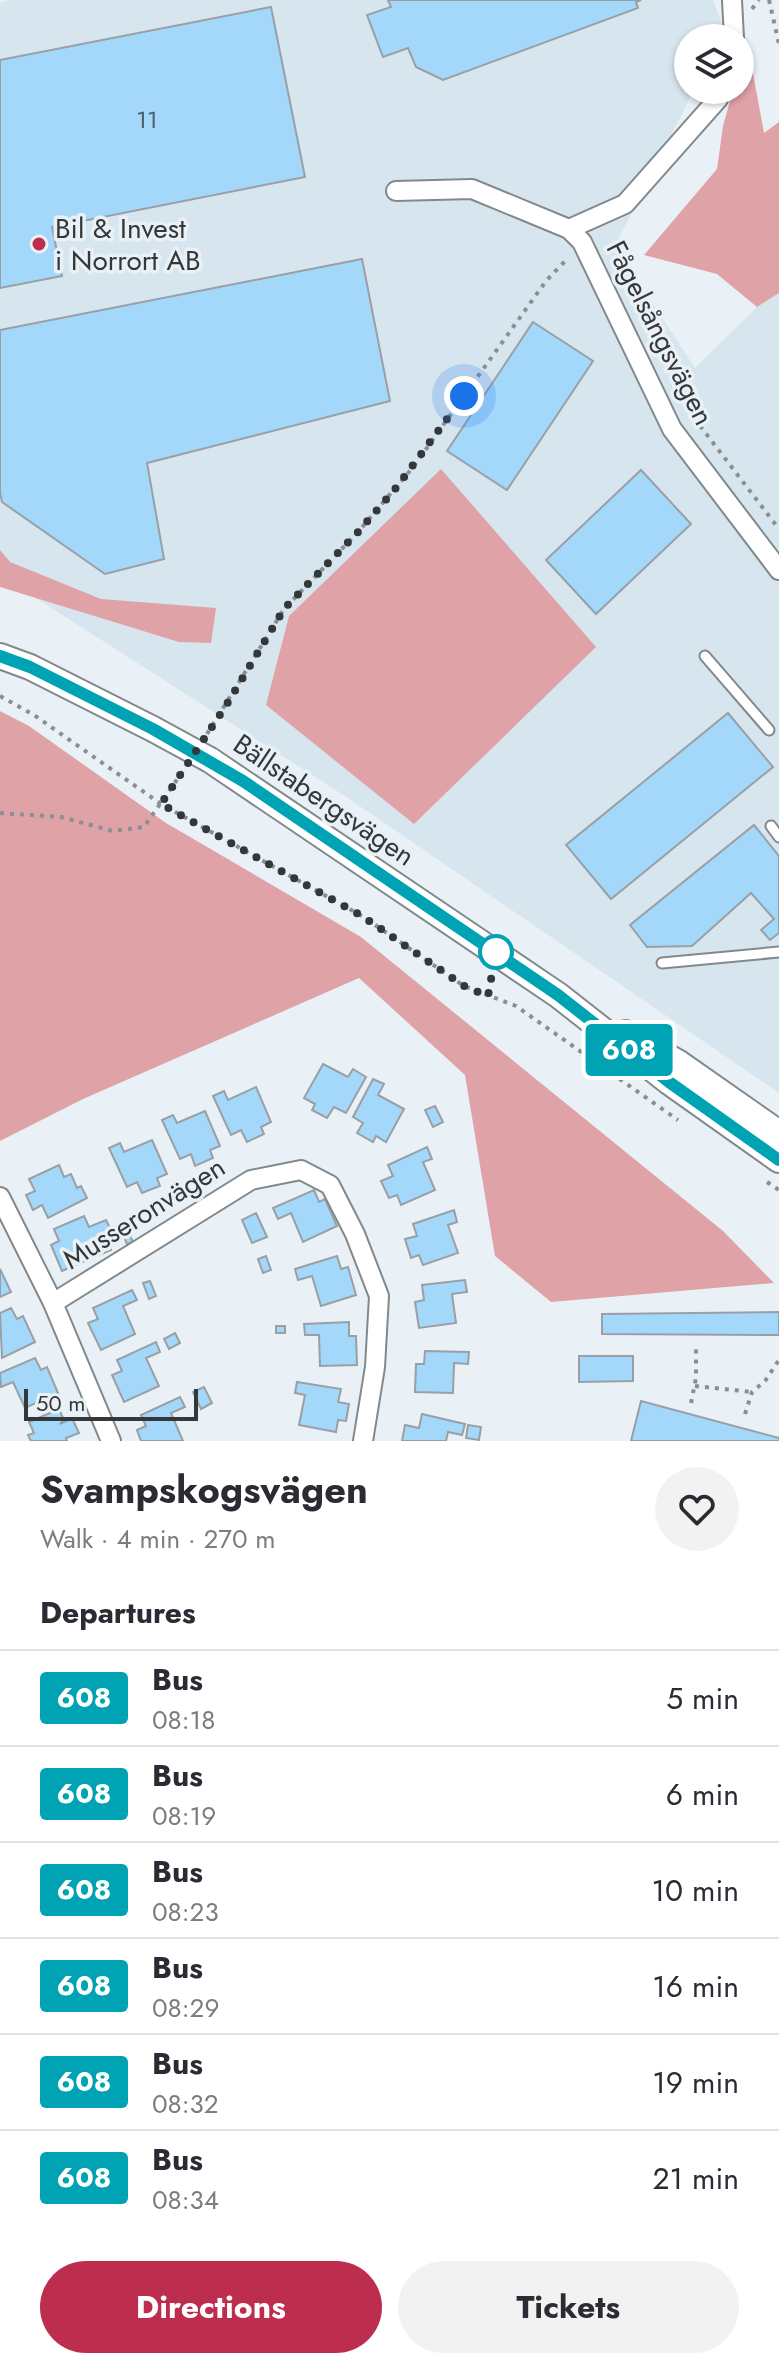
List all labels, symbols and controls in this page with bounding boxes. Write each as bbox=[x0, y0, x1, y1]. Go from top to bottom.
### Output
map controls bbox=[674, 24, 754, 104]
button: layers bbox=[674, 24, 754, 104]
house number: 11 bbox=[136, 102, 158, 137]
place label: Bil & Invest i Norrort AB bbox=[55, 208, 201, 281]
street label: Fågelsångsvägen bbox=[596, 234, 724, 432]
marker: Bil & Invest i Norrort AB bbox=[30, 235, 48, 253]
your location bbox=[444, 376, 484, 416]
street label: Bällstabergsvägen bbox=[225, 724, 423, 876]
unlabelled marker bbox=[479, 935, 513, 969]
line badge: 608 bbox=[583, 1024, 675, 1076]
text: 608 bbox=[602, 1029, 656, 1070]
street label: Musseronvägen bbox=[55, 1147, 233, 1279]
scale bar bbox=[24, 1385, 198, 1421]
text: 50 m bbox=[36, 1387, 85, 1419]
text: Svampskogsvägen bbox=[40, 1462, 368, 1517]
button: heart bbox=[655, 1467, 739, 1551]
text: Walk · 4 min · 270 m bbox=[40, 1520, 276, 1558]
text: Departures bbox=[40, 1591, 196, 1634]
text: Bus bbox=[152, 1658, 203, 1701]
text: 608 bbox=[57, 1677, 111, 1718]
text: 5 min bbox=[666, 1677, 739, 1720]
text: 08:18 bbox=[152, 1701, 216, 1739]
text: Bus bbox=[152, 1754, 203, 1797]
text: 608 bbox=[57, 1773, 111, 1814]
text: 6 min bbox=[666, 1773, 739, 1816]
text: 08:19 bbox=[152, 1797, 216, 1835]
text: Bus bbox=[152, 1850, 203, 1893]
text: 608 bbox=[57, 1869, 111, 1910]
text: 10 min bbox=[652, 1869, 739, 1912]
text: 08:23 bbox=[152, 1893, 219, 1931]
text: Bus bbox=[152, 1946, 203, 1989]
text: 608 bbox=[57, 1965, 111, 2006]
text: 16 min bbox=[652, 1965, 739, 2008]
text: 08:29 bbox=[152, 1989, 219, 2027]
text: Bus bbox=[152, 2042, 203, 2085]
text: 608 bbox=[57, 2061, 111, 2102]
text: 19 min bbox=[652, 2061, 739, 2104]
text: 08:32 bbox=[152, 2085, 219, 2123]
text: Bus bbox=[152, 2138, 203, 2181]
text: 608 bbox=[57, 2157, 111, 2198]
text: 21 min bbox=[652, 2157, 739, 2200]
text: 08:34 bbox=[152, 2181, 219, 2219]
button: Directions bbox=[40, 2261, 382, 2353]
button: Tickets bbox=[398, 2261, 739, 2353]

